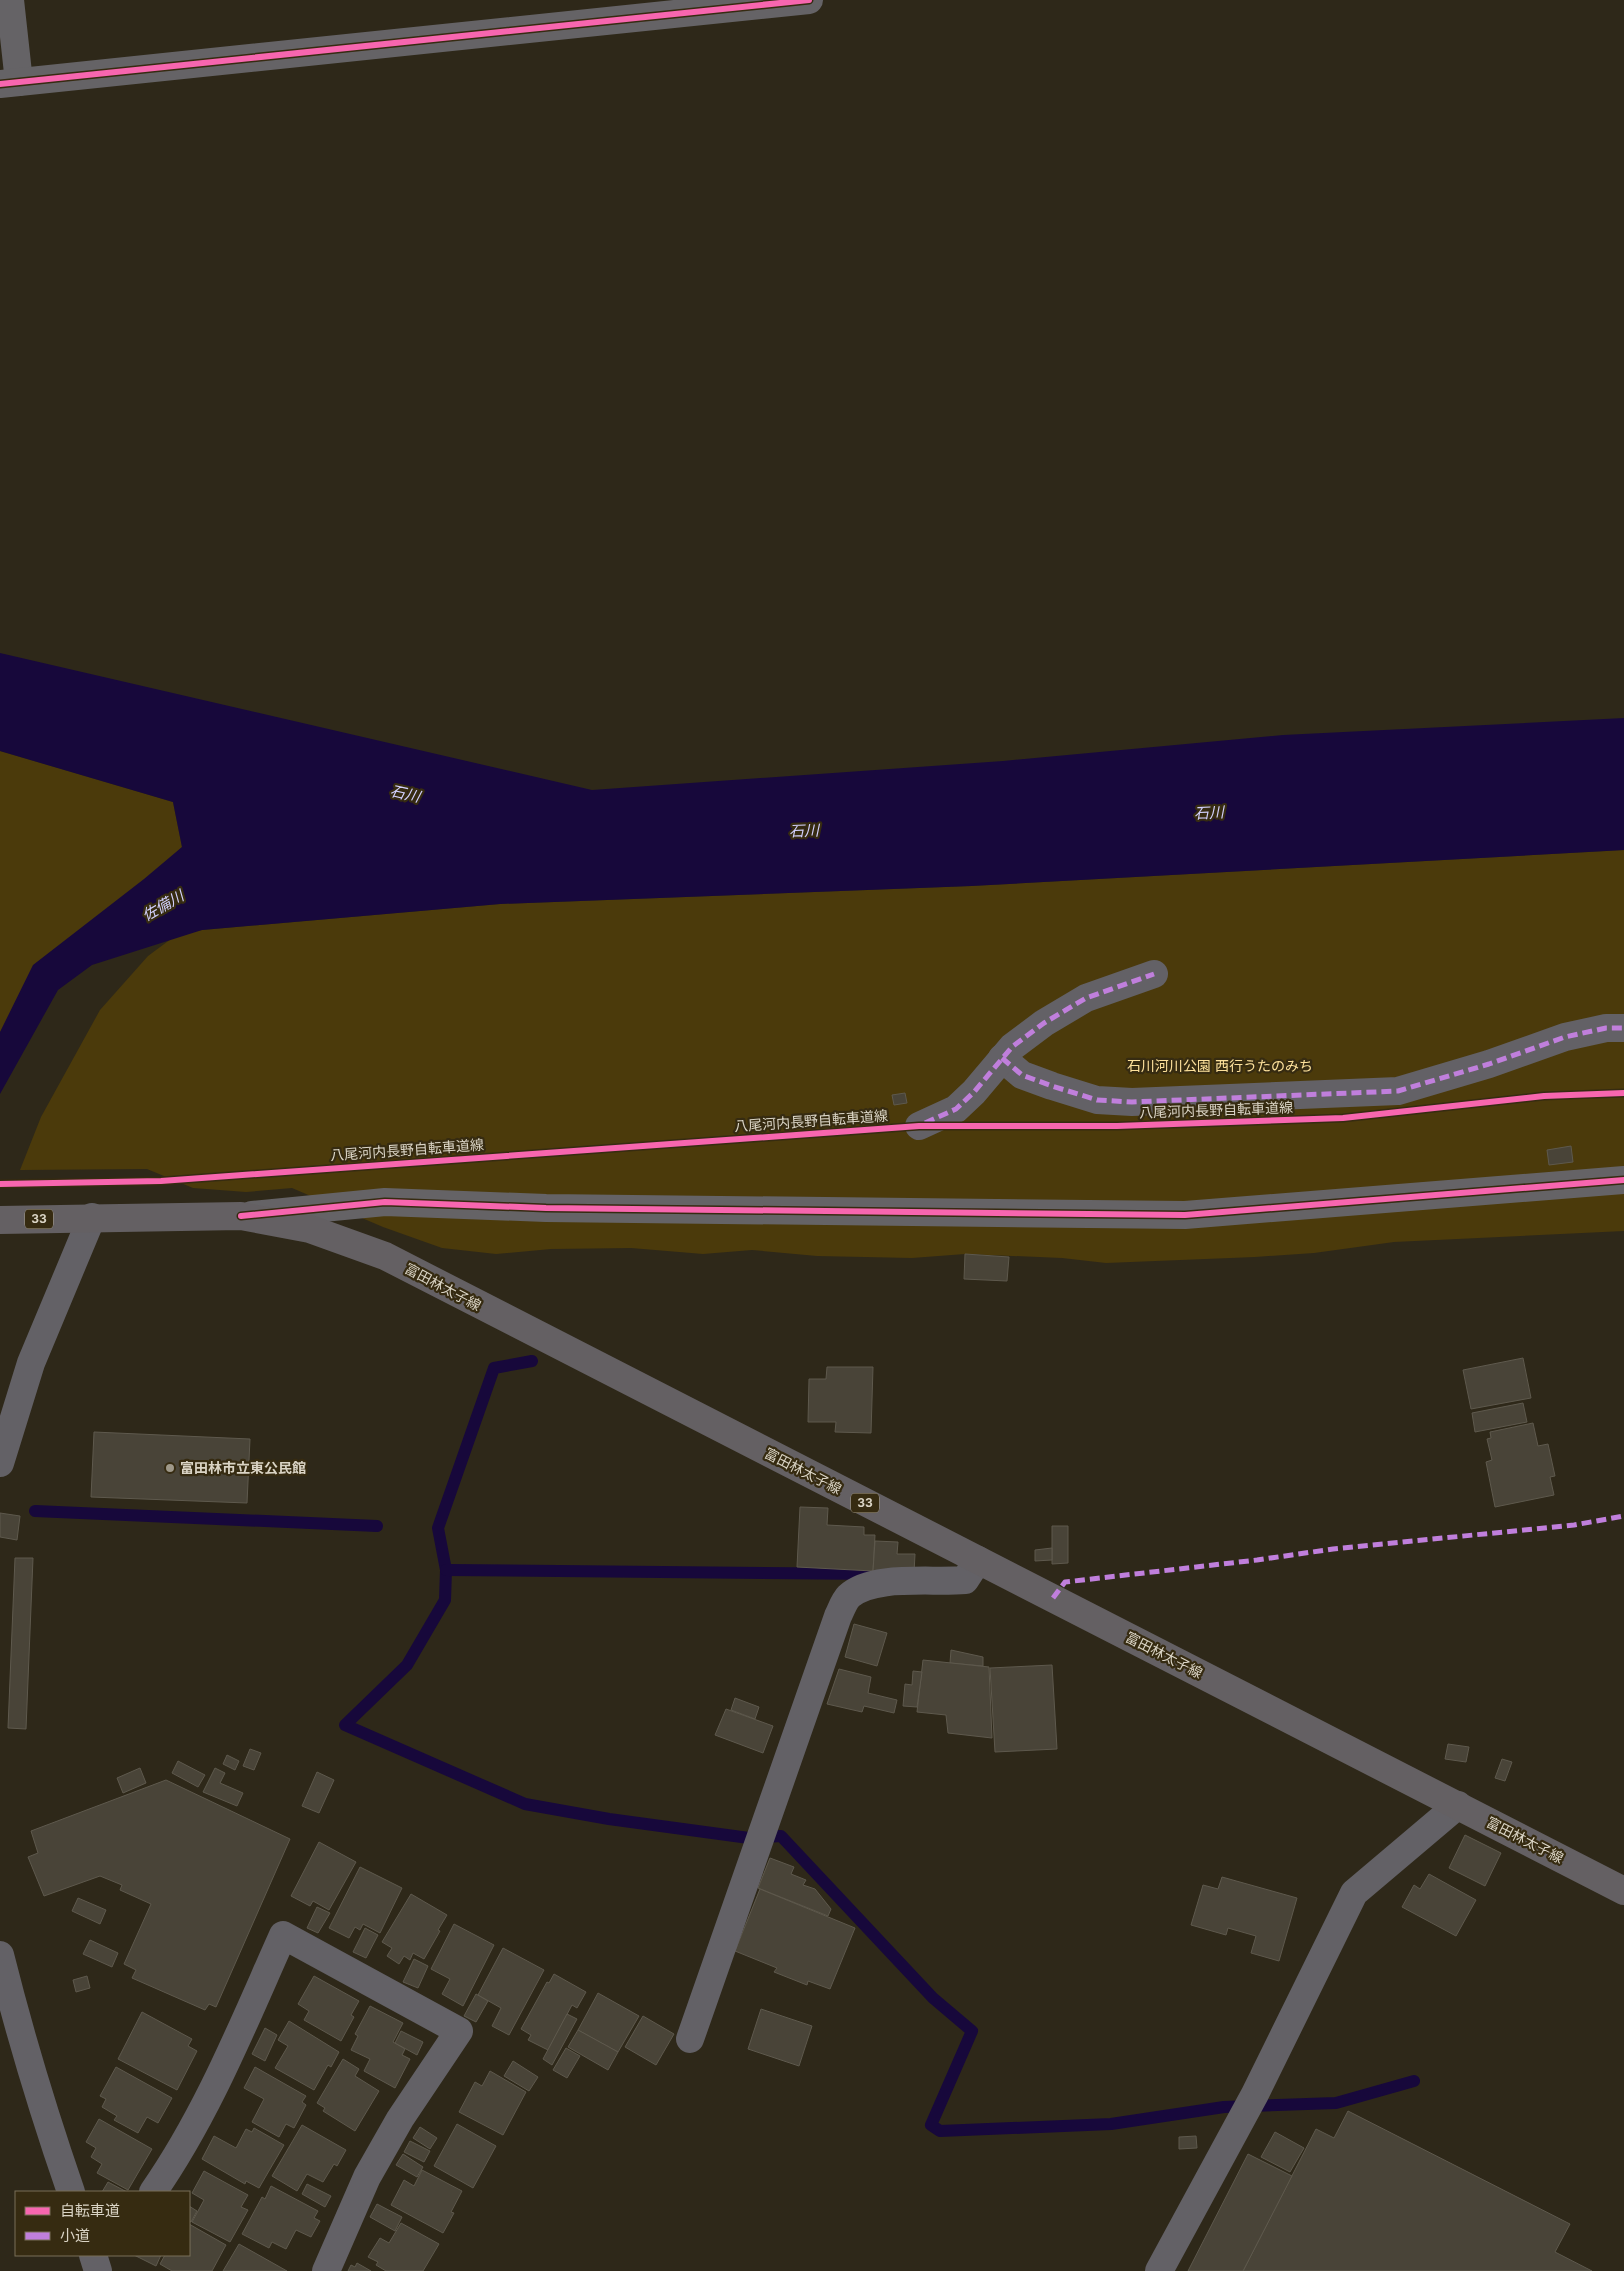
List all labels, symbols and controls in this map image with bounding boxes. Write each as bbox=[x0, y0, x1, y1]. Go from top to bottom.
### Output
water label: 石川 bbox=[388, 781, 424, 807]
water label: 石川 bbox=[1193, 802, 1226, 823]
water label: 石川 bbox=[789, 820, 821, 841]
water label: 佐備川 bbox=[139, 885, 189, 925]
park label: 石川河川公園 西行うたのみち bbox=[1127, 1057, 1313, 1074]
street label: 八尾河内長野自転車道線 bbox=[1139, 1098, 1293, 1121]
street label: 八尾河内長野自転車道線 bbox=[734, 1107, 888, 1134]
street label: 八尾河内長野自転車道線 bbox=[330, 1136, 484, 1163]
road number: 33 bbox=[25, 1210, 53, 1228]
street label: 富田林太子線 bbox=[402, 1259, 484, 1314]
street label: 富田林太子線 bbox=[762, 1444, 845, 1497]
place label: 富田林市立東公民館 bbox=[180, 1459, 306, 1476]
marker: 富田林市立東公民館 bbox=[164, 1462, 176, 1474]
road number: 33 bbox=[851, 1494, 879, 1512]
street label: 富田林太子線 bbox=[1123, 1628, 1206, 1681]
street label: 富田林太子線 bbox=[1484, 1813, 1567, 1866]
legend bbox=[15, 2191, 190, 2256]
text: 自転車道 bbox=[60, 2201, 120, 2220]
text: 小道 bbox=[60, 2226, 90, 2245]

